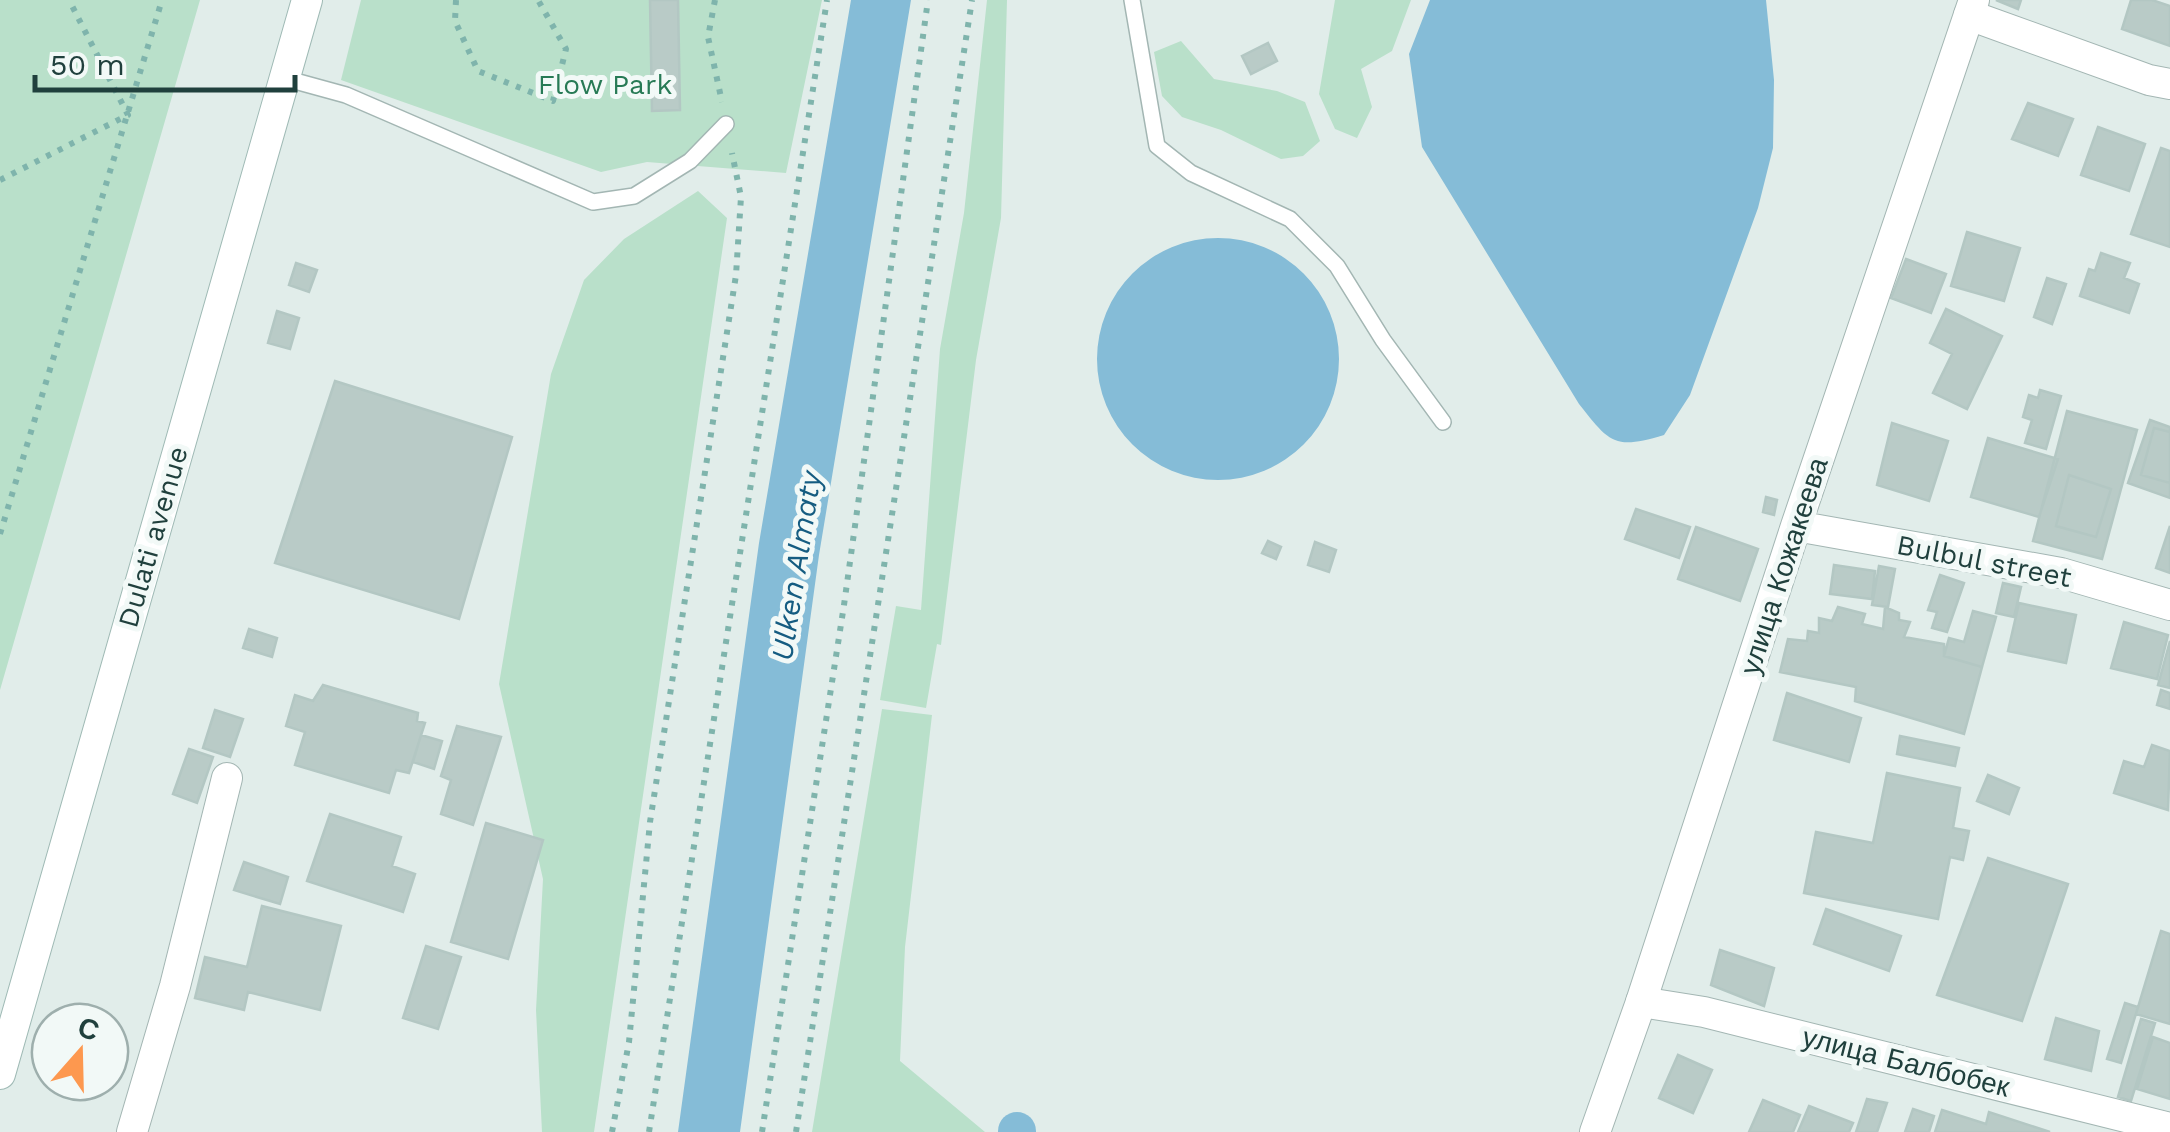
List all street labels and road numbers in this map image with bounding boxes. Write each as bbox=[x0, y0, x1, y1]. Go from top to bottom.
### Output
street label: Dulati avenue bbox=[111, 443, 195, 631]
street label: улица Кожакеева bbox=[1733, 453, 1835, 679]
street label: Bulbul street bbox=[1894, 528, 2074, 594]
street label: улица Балбобек bbox=[1799, 1020, 2014, 1104]

